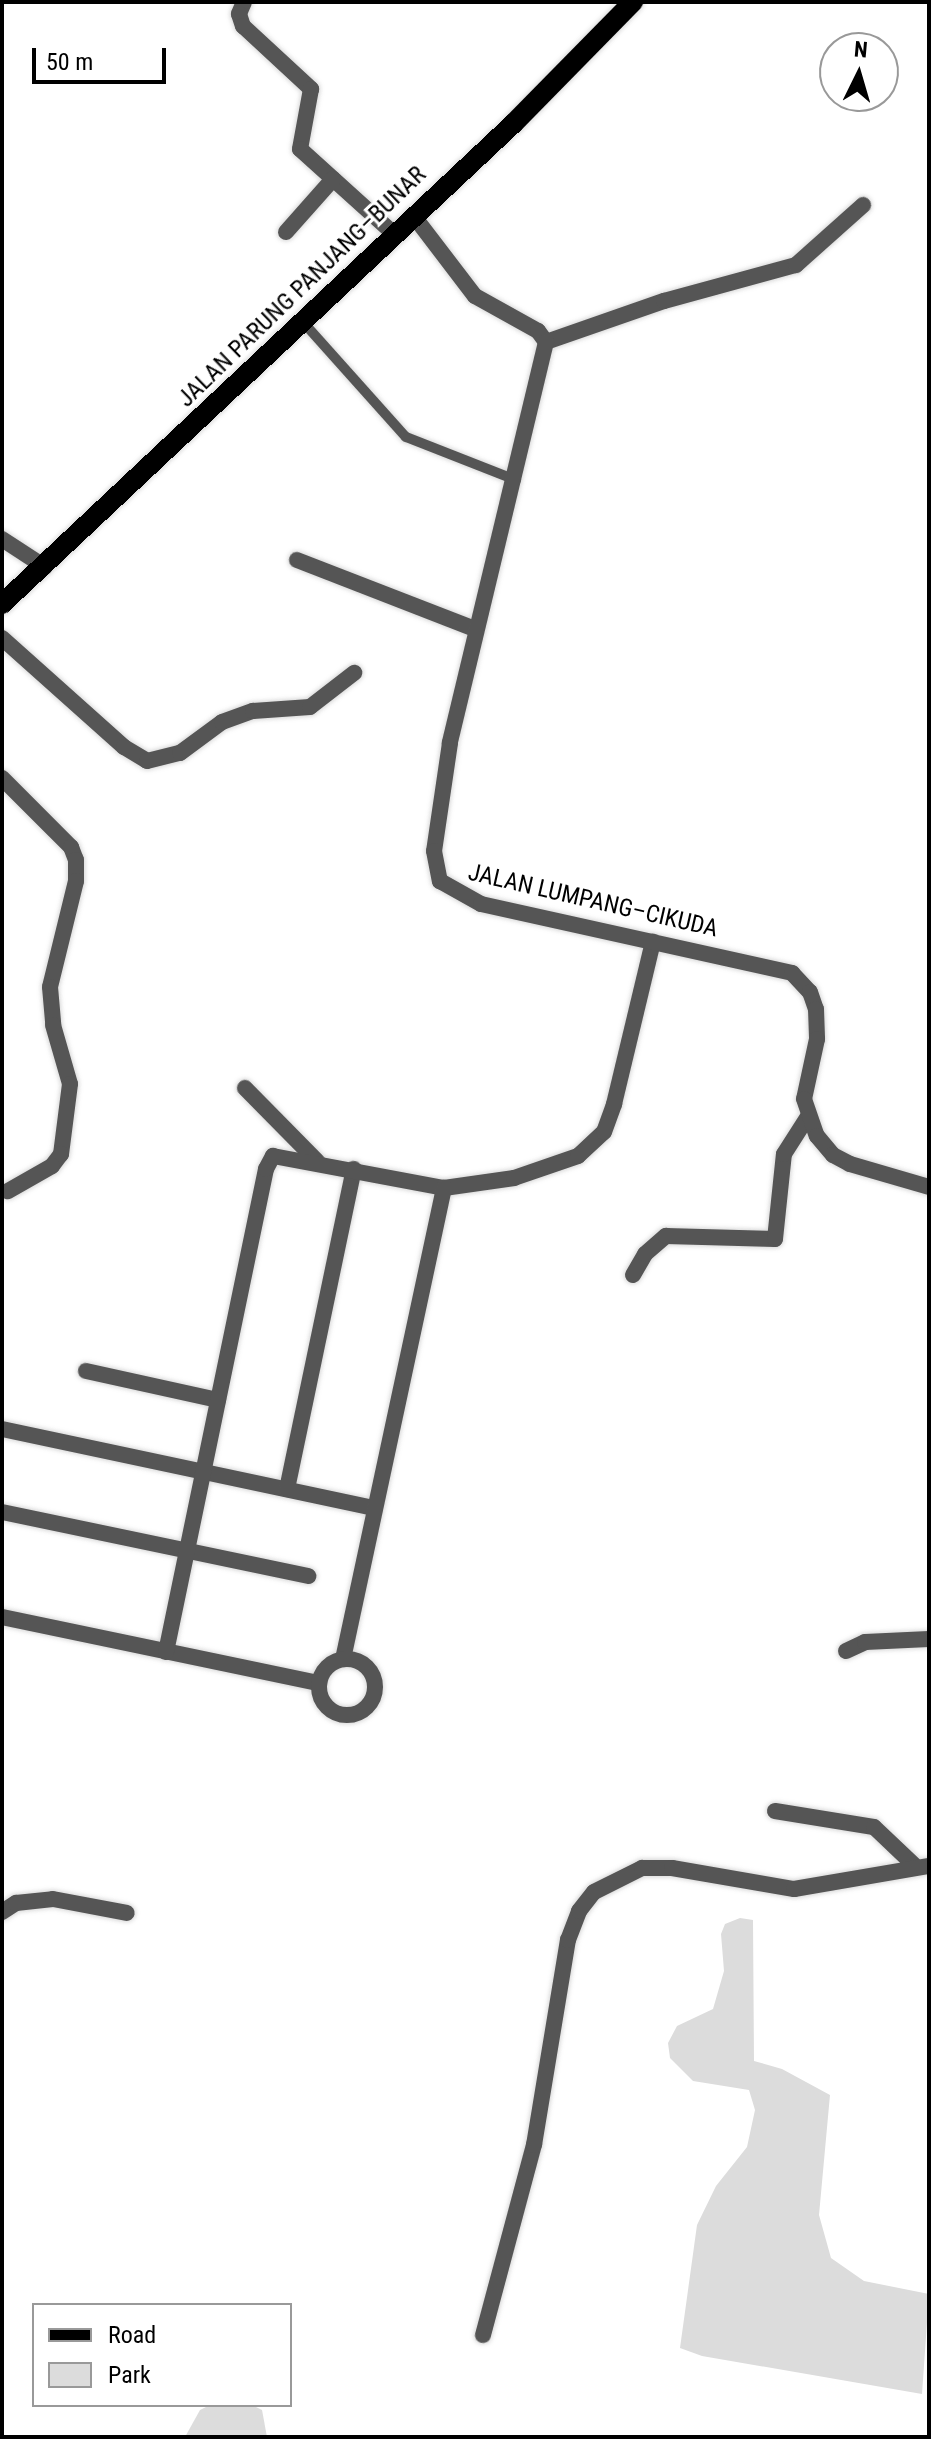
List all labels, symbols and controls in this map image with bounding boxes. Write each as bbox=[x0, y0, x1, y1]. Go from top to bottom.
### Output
scale bar bbox=[36, 32, 170, 82]
north arrow bbox=[819, 32, 899, 112]
text: N bbox=[853, 37, 869, 63]
text: 50 m bbox=[46, 48, 93, 76]
street label: JALAN PARUNG PANJANG–BUNAR bbox=[172, 161, 432, 413]
street label: JALAN LUMPANG–CIKUDA bbox=[465, 858, 721, 944]
legend bbox=[32, 2303, 292, 2407]
text: Road bbox=[108, 2321, 156, 2349]
text: Park bbox=[108, 2361, 151, 2389]

